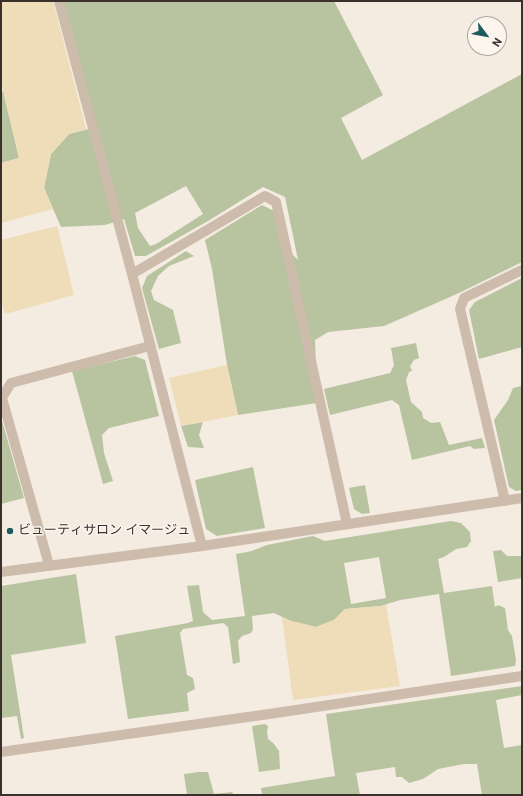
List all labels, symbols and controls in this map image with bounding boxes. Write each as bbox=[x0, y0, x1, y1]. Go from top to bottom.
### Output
north arrow bbox=[467, 16, 507, 56]
text: N bbox=[489, 35, 504, 49]
place label: ビューティサロン イマージュ bbox=[18, 523, 190, 539]
marker: ビューティサロン イマージュ bbox=[5, 526, 15, 536]

